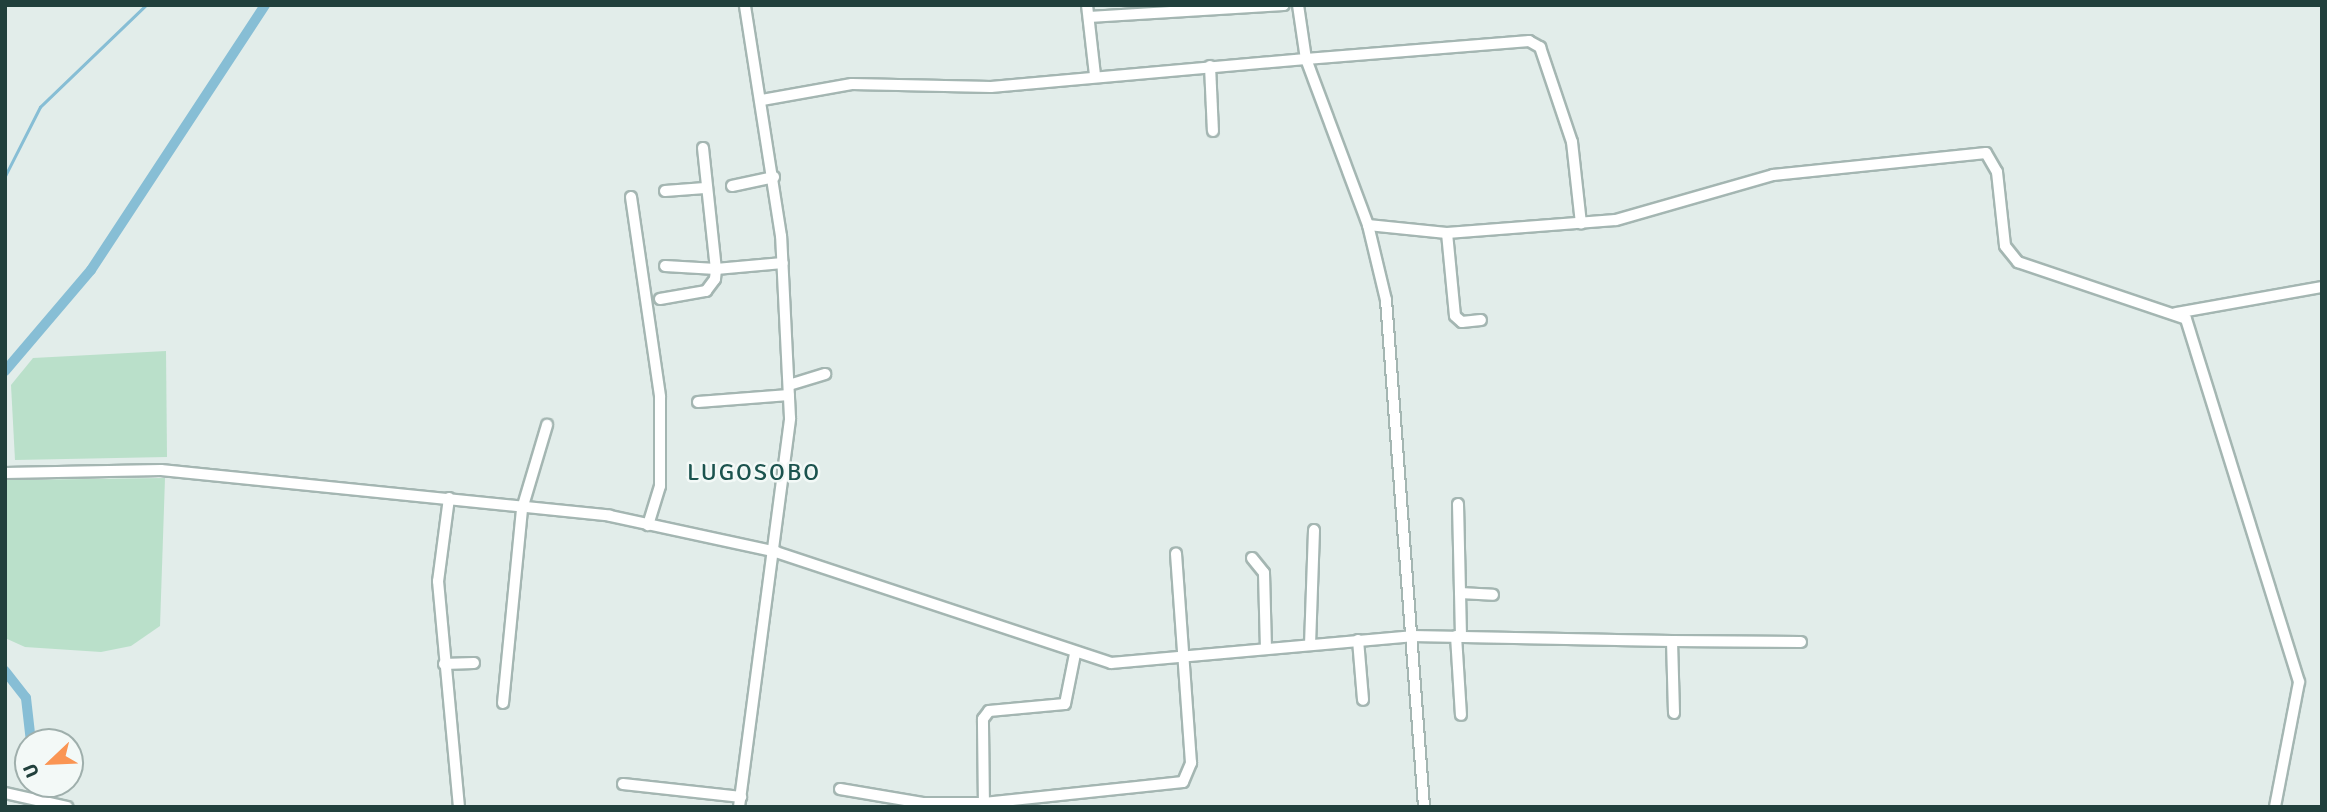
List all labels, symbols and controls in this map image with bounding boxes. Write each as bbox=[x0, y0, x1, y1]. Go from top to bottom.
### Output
district label: LUGOSOBO bbox=[688, 459, 820, 487]
north arrow bbox=[14, 728, 84, 798]
text: U bbox=[18, 760, 45, 781]

